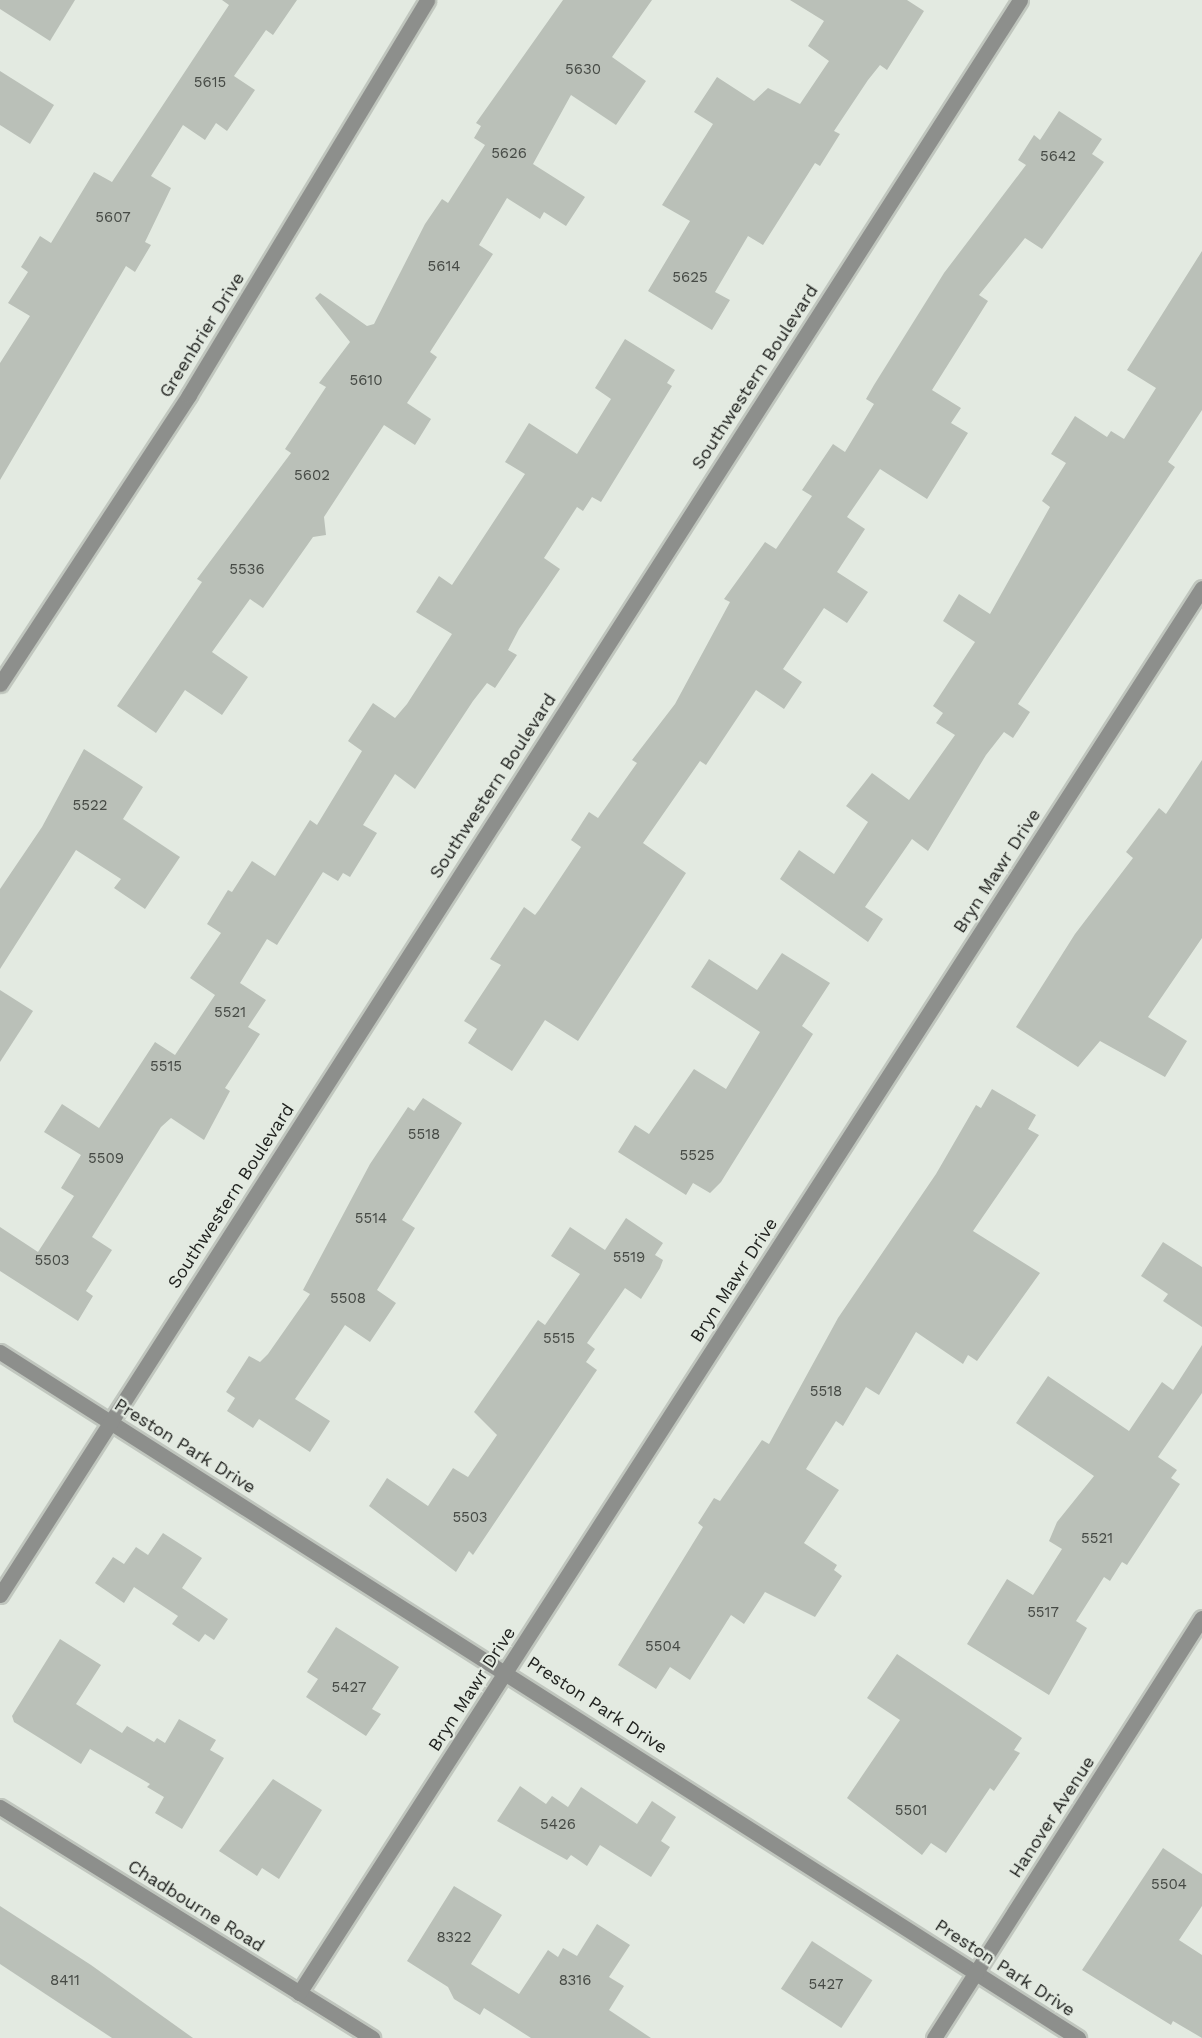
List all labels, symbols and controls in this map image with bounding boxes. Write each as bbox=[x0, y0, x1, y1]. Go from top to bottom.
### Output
house number: 5630 bbox=[565, 61, 601, 79]
house number: 5615 bbox=[194, 74, 226, 92]
house number: 5626 bbox=[491, 145, 527, 163]
house number: 5642 bbox=[1040, 148, 1076, 166]
house number: 5607 bbox=[95, 209, 131, 227]
house number: 5614 bbox=[428, 258, 460, 276]
street label: Greenbrier Drive bbox=[155, 268, 249, 402]
house number: 5625 bbox=[672, 269, 708, 287]
street label: Southwestern Boulevard bbox=[687, 280, 823, 474]
house number: 5610 bbox=[349, 372, 383, 390]
house number: 5602 bbox=[294, 467, 330, 485]
house number: 5536 bbox=[229, 561, 265, 579]
street label: Southwestern Boulevard bbox=[425, 689, 561, 883]
house number: 5522 bbox=[73, 797, 107, 815]
street label: Bryn Mawr Drive bbox=[949, 805, 1045, 937]
house number: 5521 bbox=[214, 1004, 246, 1022]
house number: 5515 bbox=[150, 1058, 182, 1076]
street label: Southwestern Boulevard bbox=[163, 1099, 299, 1293]
house number: 5518 bbox=[408, 1126, 440, 1144]
house number: 5525 bbox=[680, 1147, 714, 1165]
house number: 5509 bbox=[88, 1150, 124, 1168]
house number: 5514 bbox=[355, 1210, 387, 1228]
street label: Bryn Mawr Drive bbox=[686, 1214, 782, 1346]
house number: 5519 bbox=[613, 1249, 645, 1267]
house number: 5503 bbox=[34, 1252, 70, 1270]
house number: 5508 bbox=[330, 1290, 366, 1308]
house number: 5515 bbox=[543, 1330, 575, 1348]
house number: 5518 bbox=[810, 1383, 842, 1401]
street label: Preston Park Drive bbox=[110, 1394, 260, 1498]
house number: 5503 bbox=[452, 1509, 488, 1527]
house number: 5521 bbox=[1081, 1530, 1113, 1548]
house number: 5517 bbox=[1027, 1604, 1059, 1622]
street label: Bryn Mawr Drive bbox=[424, 1623, 520, 1755]
house number: 5504 bbox=[645, 1638, 681, 1656]
street label: Preston Park Drive bbox=[523, 1652, 671, 1758]
house number: 5427 bbox=[332, 1679, 366, 1697]
street label: Hanover Avenue bbox=[1004, 1752, 1100, 1882]
house number: 5501 bbox=[895, 1802, 927, 1820]
house number: 5426 bbox=[540, 1816, 576, 1834]
street label: Chadbourne Road bbox=[124, 1855, 268, 1957]
house number: 5504 bbox=[1151, 1876, 1187, 1894]
street label: Preston Park Drive bbox=[931, 1915, 1079, 2021]
house number: 8322 bbox=[436, 1929, 472, 1947]
house number: 8411 bbox=[50, 1972, 80, 1990]
house number: 8316 bbox=[559, 1972, 591, 1990]
house number: 5427 bbox=[809, 1976, 843, 1994]

